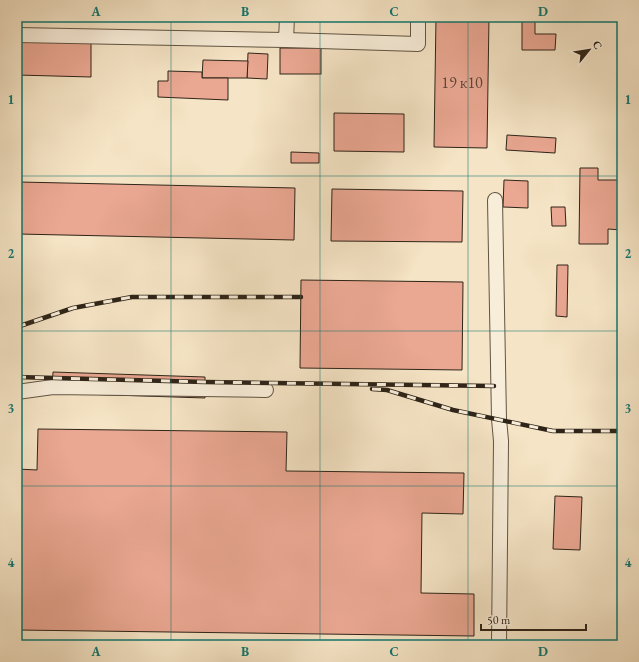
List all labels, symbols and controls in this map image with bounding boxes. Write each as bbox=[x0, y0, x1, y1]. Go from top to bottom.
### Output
text: A bbox=[90, 3, 101, 20]
text: B bbox=[241, 3, 249, 20]
text: C bbox=[389, 3, 399, 20]
text: D bbox=[538, 3, 548, 20]
north arrow bbox=[569, 30, 609, 70]
text: С bbox=[590, 38, 606, 52]
house number: 19 к10 bbox=[441, 72, 483, 93]
text: 1 bbox=[8, 91, 15, 108]
text: 1 bbox=[625, 91, 632, 108]
text: 2 bbox=[8, 245, 15, 262]
text: 2 bbox=[625, 245, 632, 262]
text: 3 bbox=[8, 400, 15, 417]
text: 3 bbox=[625, 400, 632, 417]
text: 4 bbox=[8, 554, 15, 571]
text: 4 bbox=[625, 554, 632, 571]
scale bar bbox=[481, 606, 586, 632]
text: 50 m bbox=[487, 612, 511, 628]
text: A bbox=[90, 643, 101, 660]
text: B bbox=[241, 643, 249, 660]
text: C bbox=[389, 643, 399, 660]
text: D bbox=[538, 643, 548, 660]

